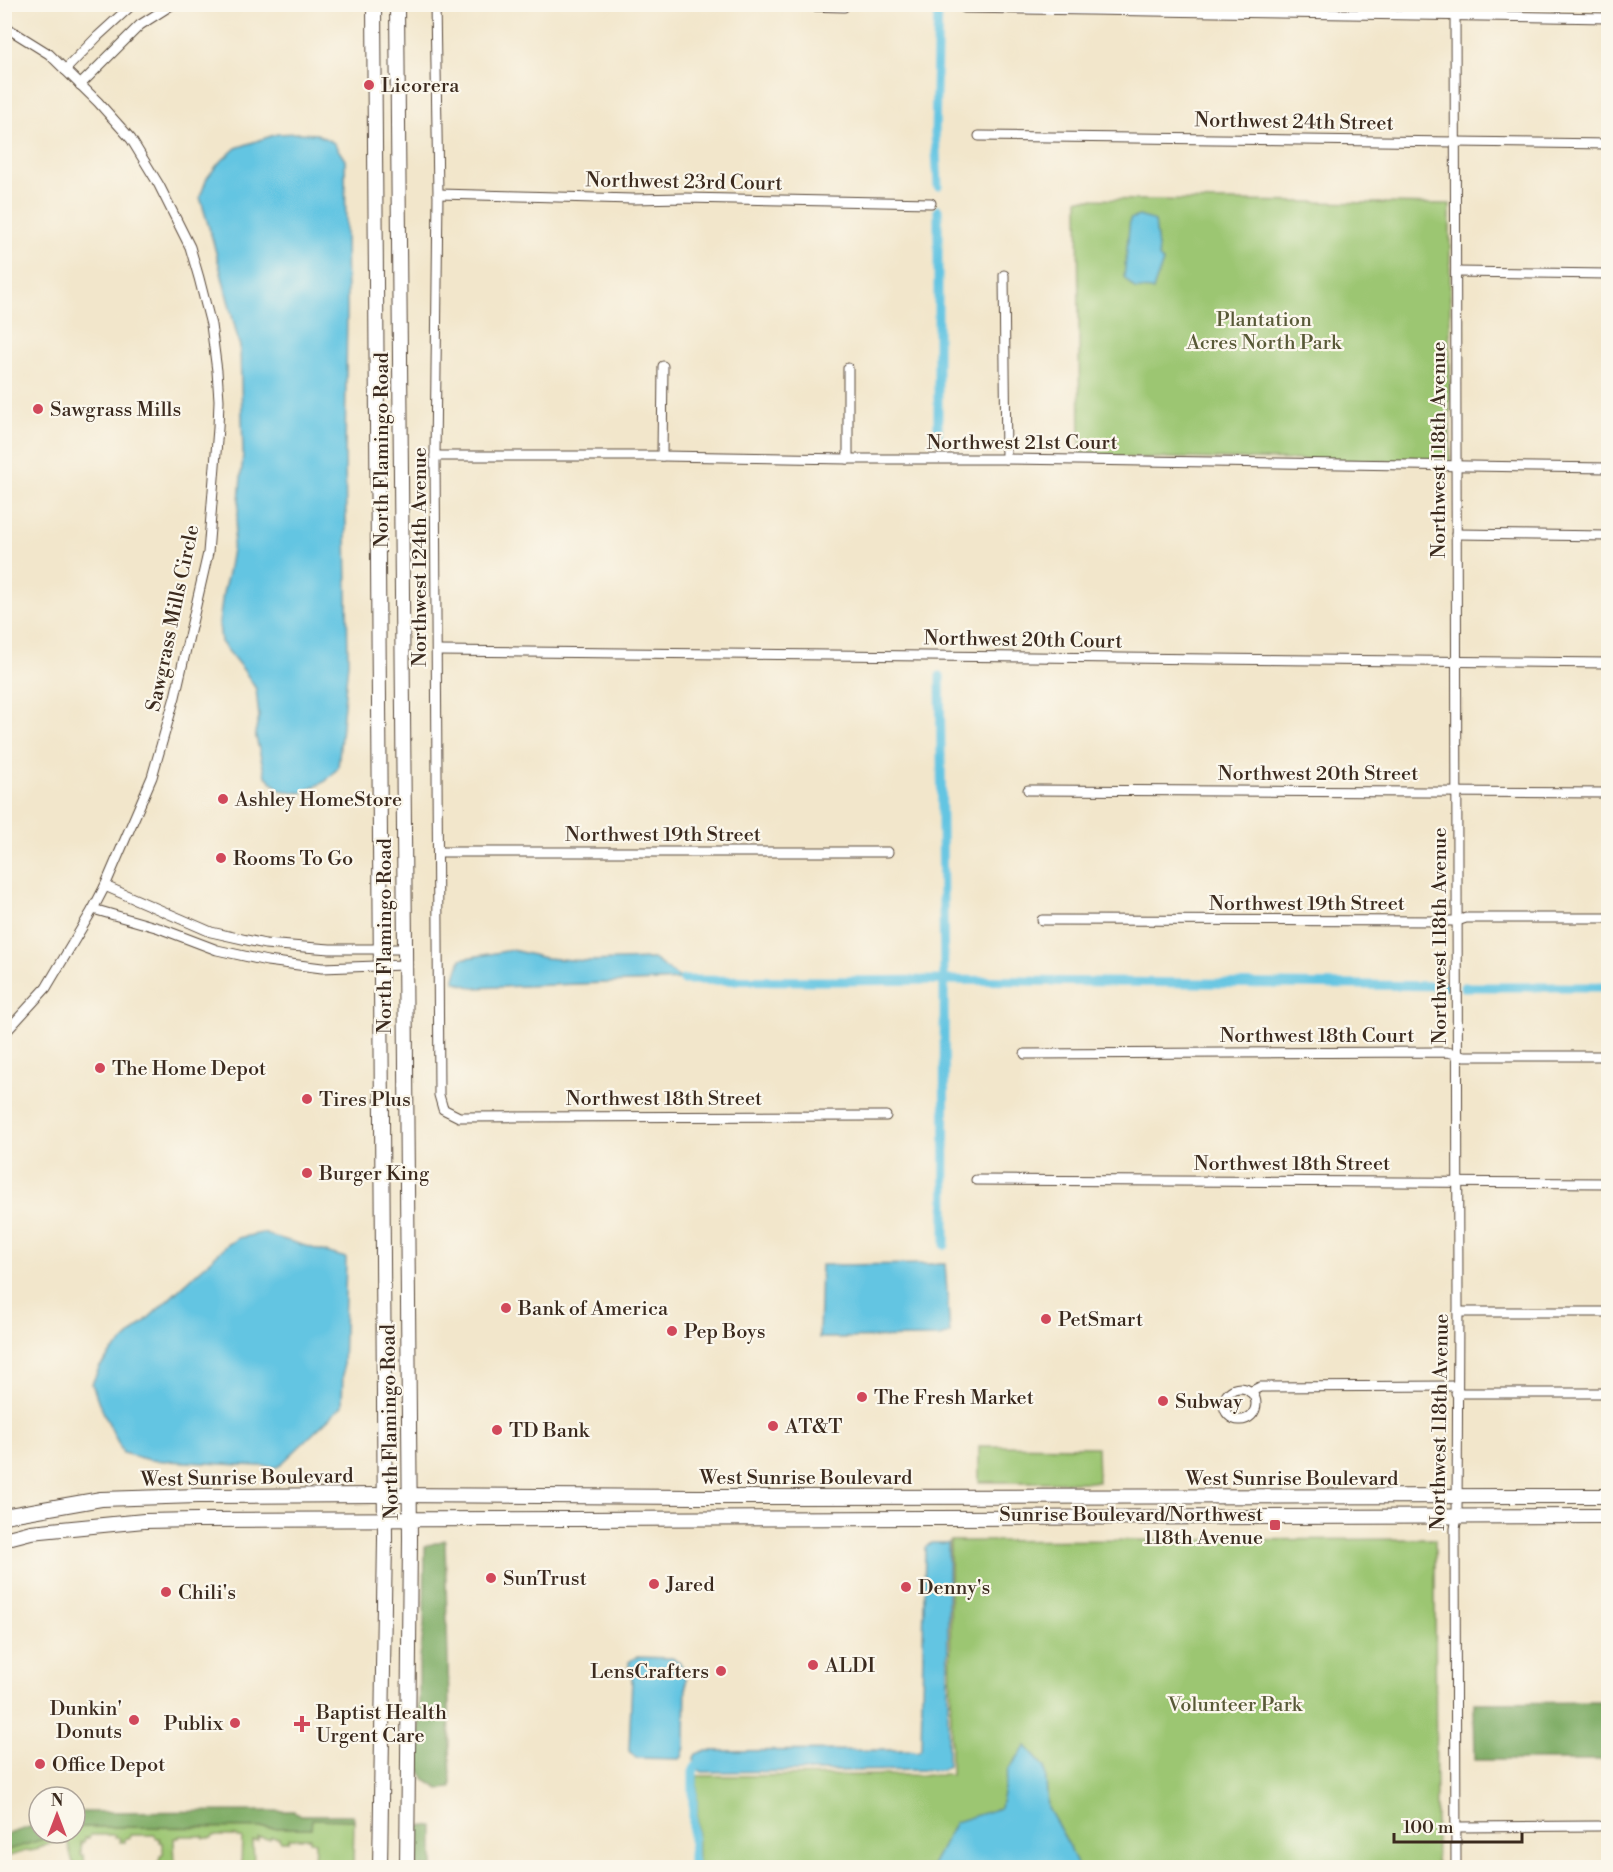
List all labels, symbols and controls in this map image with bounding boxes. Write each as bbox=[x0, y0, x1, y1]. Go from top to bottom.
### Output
place label: Licorera bbox=[381, 74, 460, 99]
marker: Licorera bbox=[362, 78, 376, 92]
street label: Northwest 24th Street bbox=[1194, 108, 1394, 137]
street label: Northwest 23rd Court bbox=[585, 168, 783, 197]
park label: Plantation Acres North Park bbox=[1186, 308, 1343, 356]
street label: Northwest 118th Avenue bbox=[1427, 341, 1452, 559]
street label: North Flamingo Road bbox=[370, 351, 395, 548]
place label: Sawgrass Mills bbox=[50, 398, 181, 423]
marker: Sawgrass Mills bbox=[31, 402, 45, 416]
street label: Northwest 21st Court bbox=[926, 431, 1118, 456]
street label: Northwest 124th Avenue bbox=[408, 447, 433, 667]
street label: Sawgrass Mills Circle bbox=[141, 523, 205, 714]
street label: Northwest 20th Court bbox=[923, 626, 1123, 655]
street label: Northwest 20th Street bbox=[1218, 762, 1418, 787]
place label: Ashley HomeStore bbox=[234, 788, 402, 813]
marker: Ashley HomeStore bbox=[216, 792, 230, 806]
street label: Northwest 19th Street bbox=[565, 823, 761, 848]
street label: Northwest 118th Avenue bbox=[1428, 827, 1453, 1045]
street label: North Flamingo Road bbox=[373, 837, 398, 1034]
place label: Rooms To Go bbox=[233, 847, 353, 872]
marker: Rooms To Go bbox=[214, 851, 228, 865]
street label: Northwest 19th Street bbox=[1209, 892, 1405, 917]
street label: Northwest 18th Court bbox=[1220, 1024, 1414, 1049]
place label: The Home Depot bbox=[112, 1057, 266, 1082]
marker: The Home Depot bbox=[93, 1061, 107, 1075]
street label: Northwest 18th Street bbox=[566, 1087, 762, 1112]
place label: Tires Plus bbox=[319, 1088, 411, 1113]
marker: Tires Plus bbox=[300, 1092, 314, 1106]
street label: Northwest 18th Street bbox=[1194, 1152, 1390, 1177]
place label: Burger King bbox=[318, 1162, 430, 1187]
marker: Burger King bbox=[300, 1166, 314, 1180]
place label: Bank of America bbox=[517, 1297, 669, 1322]
marker: Bank of America bbox=[499, 1301, 513, 1315]
place label: PetSmart bbox=[1058, 1308, 1143, 1333]
marker: PetSmart bbox=[1039, 1312, 1053, 1326]
street label: Northwest 118th Avenue bbox=[1426, 1313, 1455, 1531]
place label: Pep Boys bbox=[684, 1320, 766, 1345]
street label: North Flamingo Road bbox=[376, 1323, 405, 1520]
marker: Pep Boys bbox=[665, 1324, 679, 1338]
place label: The Fresh Market bbox=[874, 1386, 1034, 1411]
marker: The Fresh Market bbox=[855, 1390, 869, 1404]
place label: Subway bbox=[1175, 1390, 1243, 1415]
marker: Subway bbox=[1156, 1394, 1170, 1408]
place label: AT&T bbox=[784, 1415, 842, 1440]
place label: TD Bank bbox=[509, 1419, 591, 1444]
marker: AT&T bbox=[766, 1419, 780, 1433]
marker: TD Bank bbox=[490, 1423, 504, 1437]
street label: West Sunrise Boulevard bbox=[139, 1464, 354, 1493]
street label: West Sunrise Boulevard bbox=[699, 1466, 913, 1491]
street label: West Sunrise Boulevard bbox=[1185, 1467, 1399, 1492]
place label: Sunrise Boulevard/Northwest 118th Avenue bbox=[999, 1503, 1263, 1551]
marker: Sunrise Boulevard/Northwest 118th Avenue bbox=[1268, 1518, 1282, 1532]
place label: SunTrust bbox=[503, 1567, 587, 1592]
marker: SunTrust bbox=[484, 1571, 498, 1585]
place label: Jared bbox=[665, 1573, 715, 1598]
place label: Denny's bbox=[918, 1576, 990, 1601]
marker: Jared bbox=[647, 1577, 661, 1591]
marker: Denny's bbox=[899, 1580, 913, 1594]
place label: Chili's bbox=[178, 1581, 236, 1606]
marker: Chili's bbox=[159, 1585, 173, 1599]
place label: ALDI bbox=[824, 1654, 875, 1679]
marker: ALDI bbox=[806, 1658, 820, 1672]
place label: LensCrafters bbox=[590, 1660, 709, 1685]
marker: LensCrafters bbox=[714, 1664, 728, 1678]
park label: Volunteer Park bbox=[1167, 1693, 1304, 1718]
place label: Dunkin' Donuts bbox=[50, 1697, 122, 1745]
place label: Baptist Health Urgent Care bbox=[315, 1701, 447, 1749]
place label: Publix bbox=[164, 1712, 224, 1737]
marker: Dunkin' Donuts bbox=[127, 1713, 141, 1727]
marker: Baptist Health Urgent Care bbox=[293, 1715, 311, 1733]
marker: Publix bbox=[228, 1716, 242, 1730]
place label: Office Depot bbox=[52, 1753, 165, 1778]
marker: Office Depot bbox=[33, 1757, 47, 1771]
north arrow bbox=[27, 1785, 87, 1845]
text: N bbox=[51, 1791, 64, 1811]
scale bar bbox=[1394, 1806, 1522, 1844]
text: 100 m bbox=[1403, 1816, 1454, 1839]

